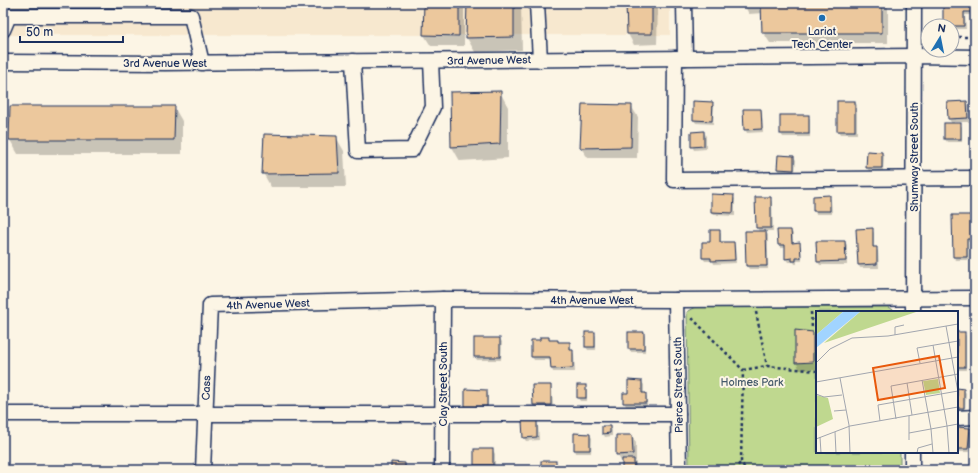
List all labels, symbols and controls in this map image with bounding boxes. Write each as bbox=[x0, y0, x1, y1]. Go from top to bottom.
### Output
marker: Lariat Tech Center bbox=[817, 13, 827, 23]
scale bar bbox=[20, 18, 123, 44]
north arrow bbox=[920, 18, 960, 58]
text: N bbox=[936, 22, 947, 36]
text: 50 m bbox=[26, 25, 53, 40]
place label: Lariat Tech Center bbox=[792, 25, 854, 51]
street label: 3rd Avenue West bbox=[447, 53, 532, 68]
street label: 3rd Avenue West bbox=[123, 57, 208, 70]
street label: Shumway Street South bbox=[908, 102, 921, 212]
street label: 4th Avenue West bbox=[550, 294, 634, 307]
street label: 4th Avenue West bbox=[226, 297, 311, 312]
inset map bbox=[816, 311, 958, 453]
street label: Pierce Street South bbox=[671, 337, 686, 433]
street label: Clay Street South bbox=[437, 342, 450, 426]
street label: Cass bbox=[200, 375, 213, 401]
park label: Holmes Park bbox=[721, 376, 784, 389]

